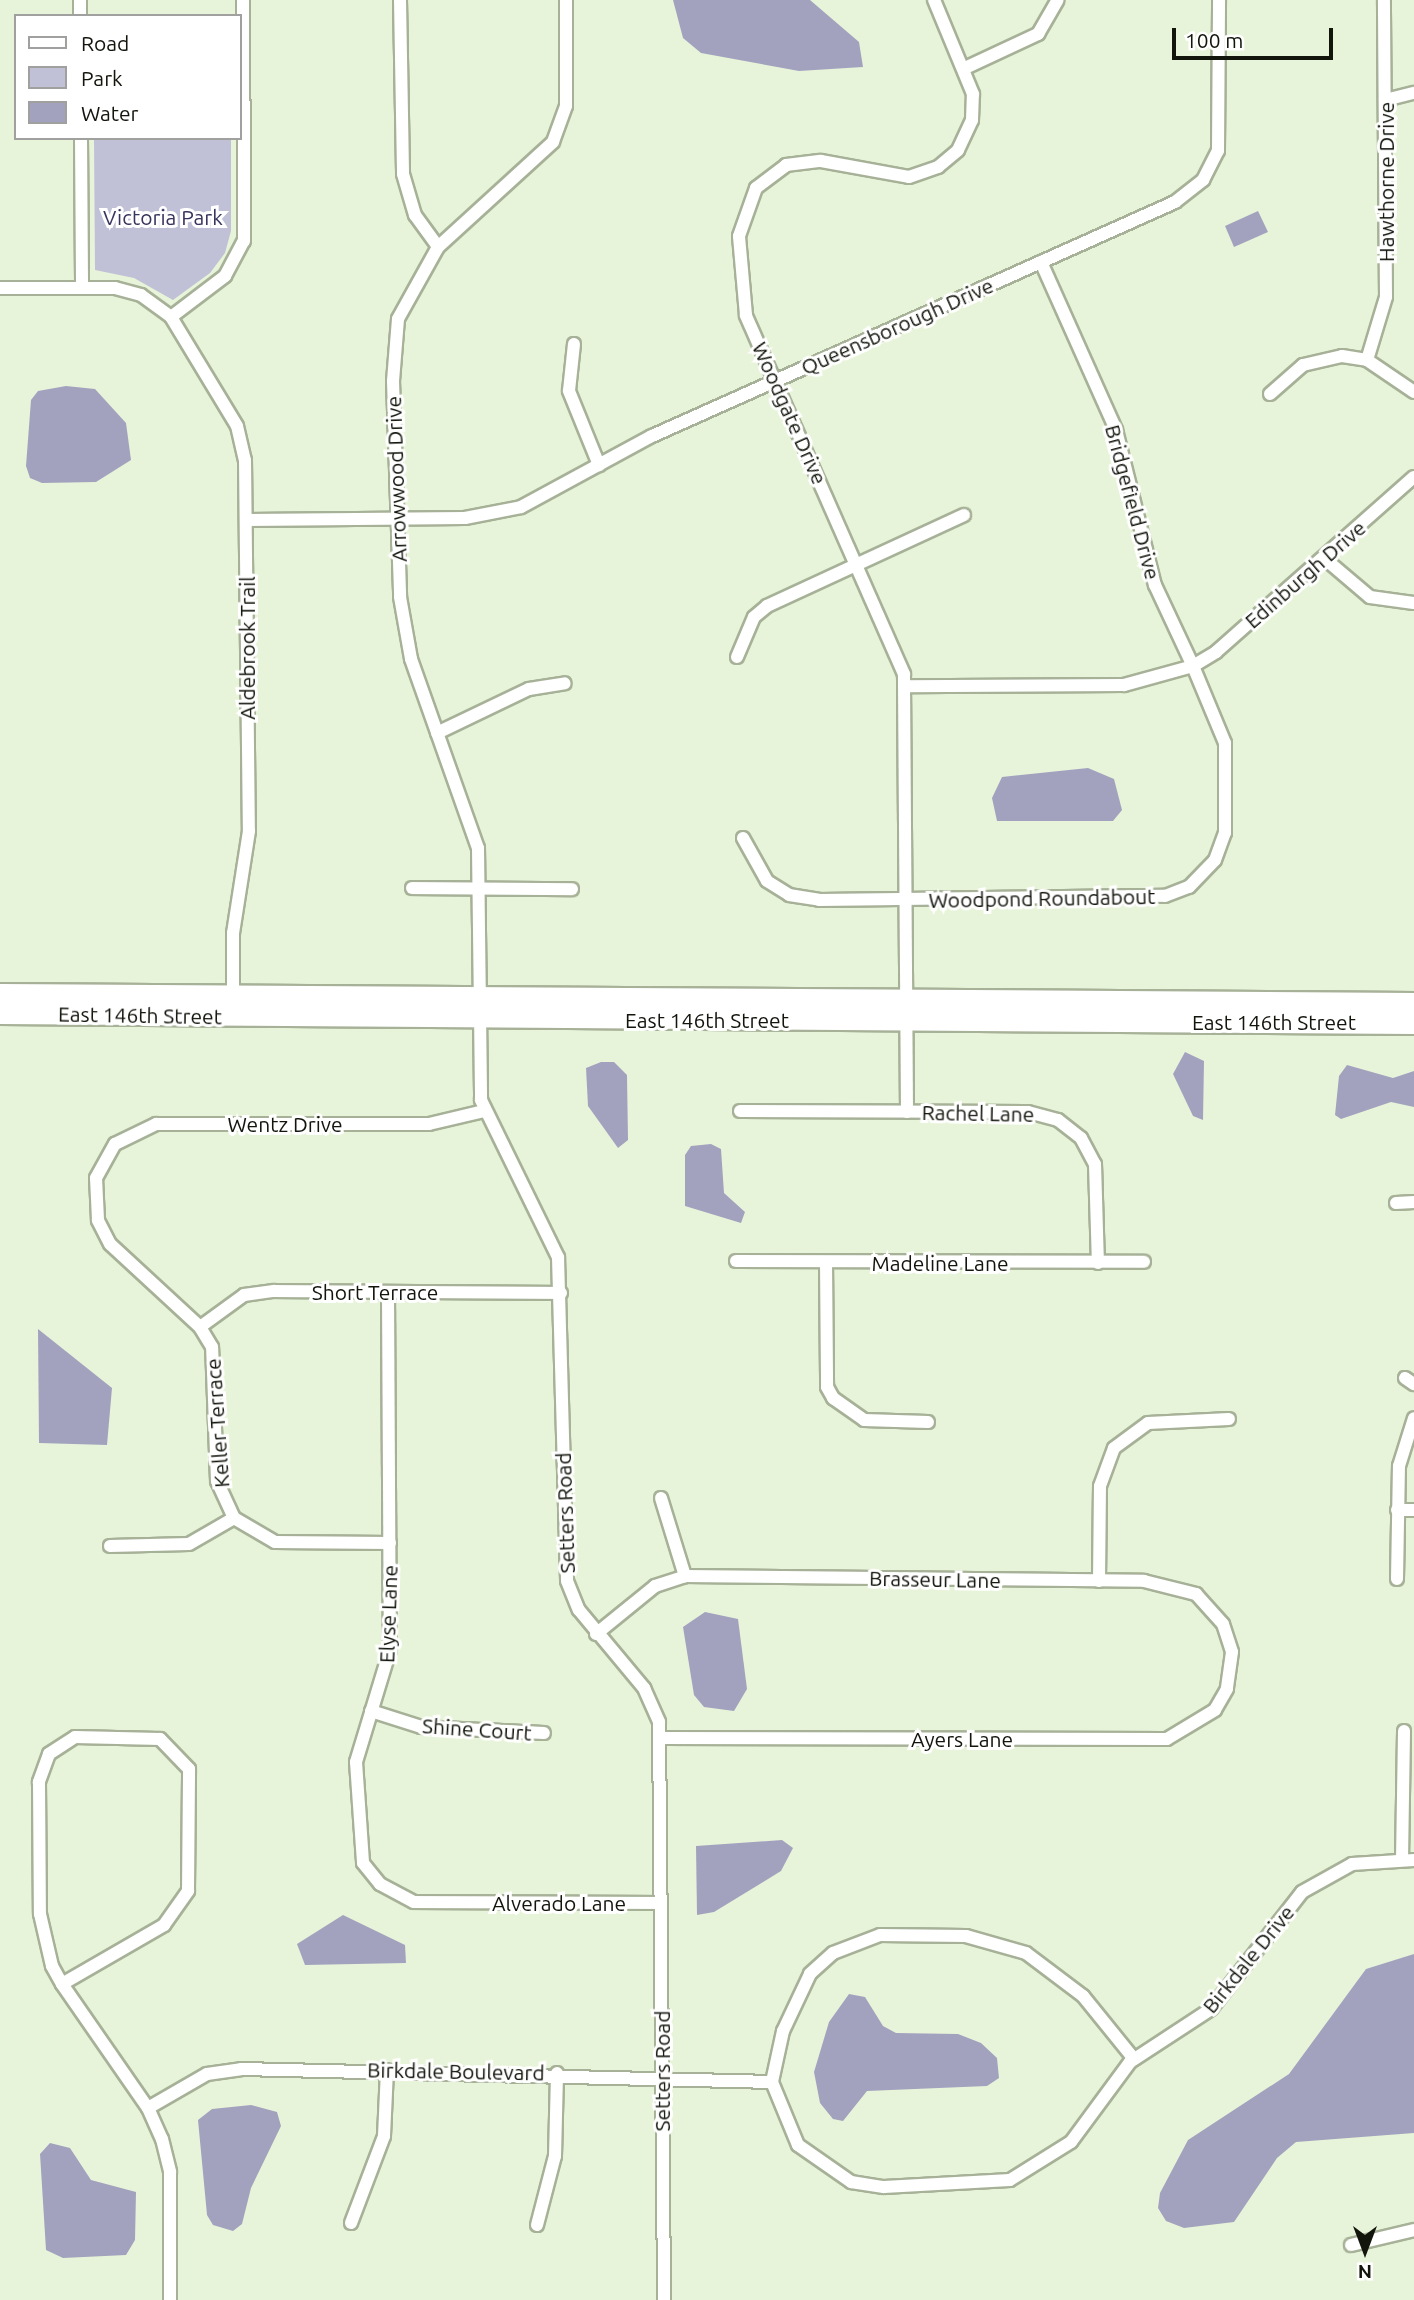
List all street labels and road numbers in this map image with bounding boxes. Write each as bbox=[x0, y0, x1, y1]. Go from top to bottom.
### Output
street label: Hawthorne Drive bbox=[1373, 102, 1399, 262]
street label: Queensborough Drive bbox=[797, 272, 997, 380]
street label: Woodgate Drive bbox=[747, 338, 833, 488]
street label: Arrowwood Drive bbox=[381, 396, 411, 562]
street label: Bridgefield Drive bbox=[1100, 422, 1166, 582]
street label: Edinburgh Drive bbox=[1239, 515, 1371, 633]
street label: Aldebrook Trail bbox=[234, 576, 260, 720]
street label: Woodpond Roundabout bbox=[928, 883, 1156, 913]
street label: East 146th Street bbox=[58, 1001, 222, 1029]
street label: East 146th Street bbox=[625, 1007, 789, 1033]
street label: East 146th Street bbox=[1192, 1009, 1356, 1035]
street label: Rachel Lane bbox=[921, 1099, 1035, 1127]
street label: Wentz Drive bbox=[227, 1111, 343, 1137]
street label: Madeline Lane bbox=[871, 1250, 1009, 1276]
street label: Short Terrace bbox=[312, 1279, 438, 1305]
street label: Keller Terrace bbox=[200, 1357, 234, 1489]
street label: Setters Road bbox=[550, 1452, 580, 1574]
street label: Elyse Lane bbox=[374, 1565, 402, 1663]
street label: Brasseur Lane bbox=[869, 1565, 1001, 1593]
street label: Shine Court bbox=[421, 1713, 533, 1745]
street label: Ayers Lane bbox=[911, 1726, 1013, 1752]
street label: Alverado Lane bbox=[492, 1890, 626, 1916]
street label: Birkdale Drive bbox=[1197, 1900, 1299, 2018]
street label: Setters Road bbox=[649, 2011, 675, 2131]
street label: Birkdale Boulevard bbox=[367, 2057, 545, 2085]

